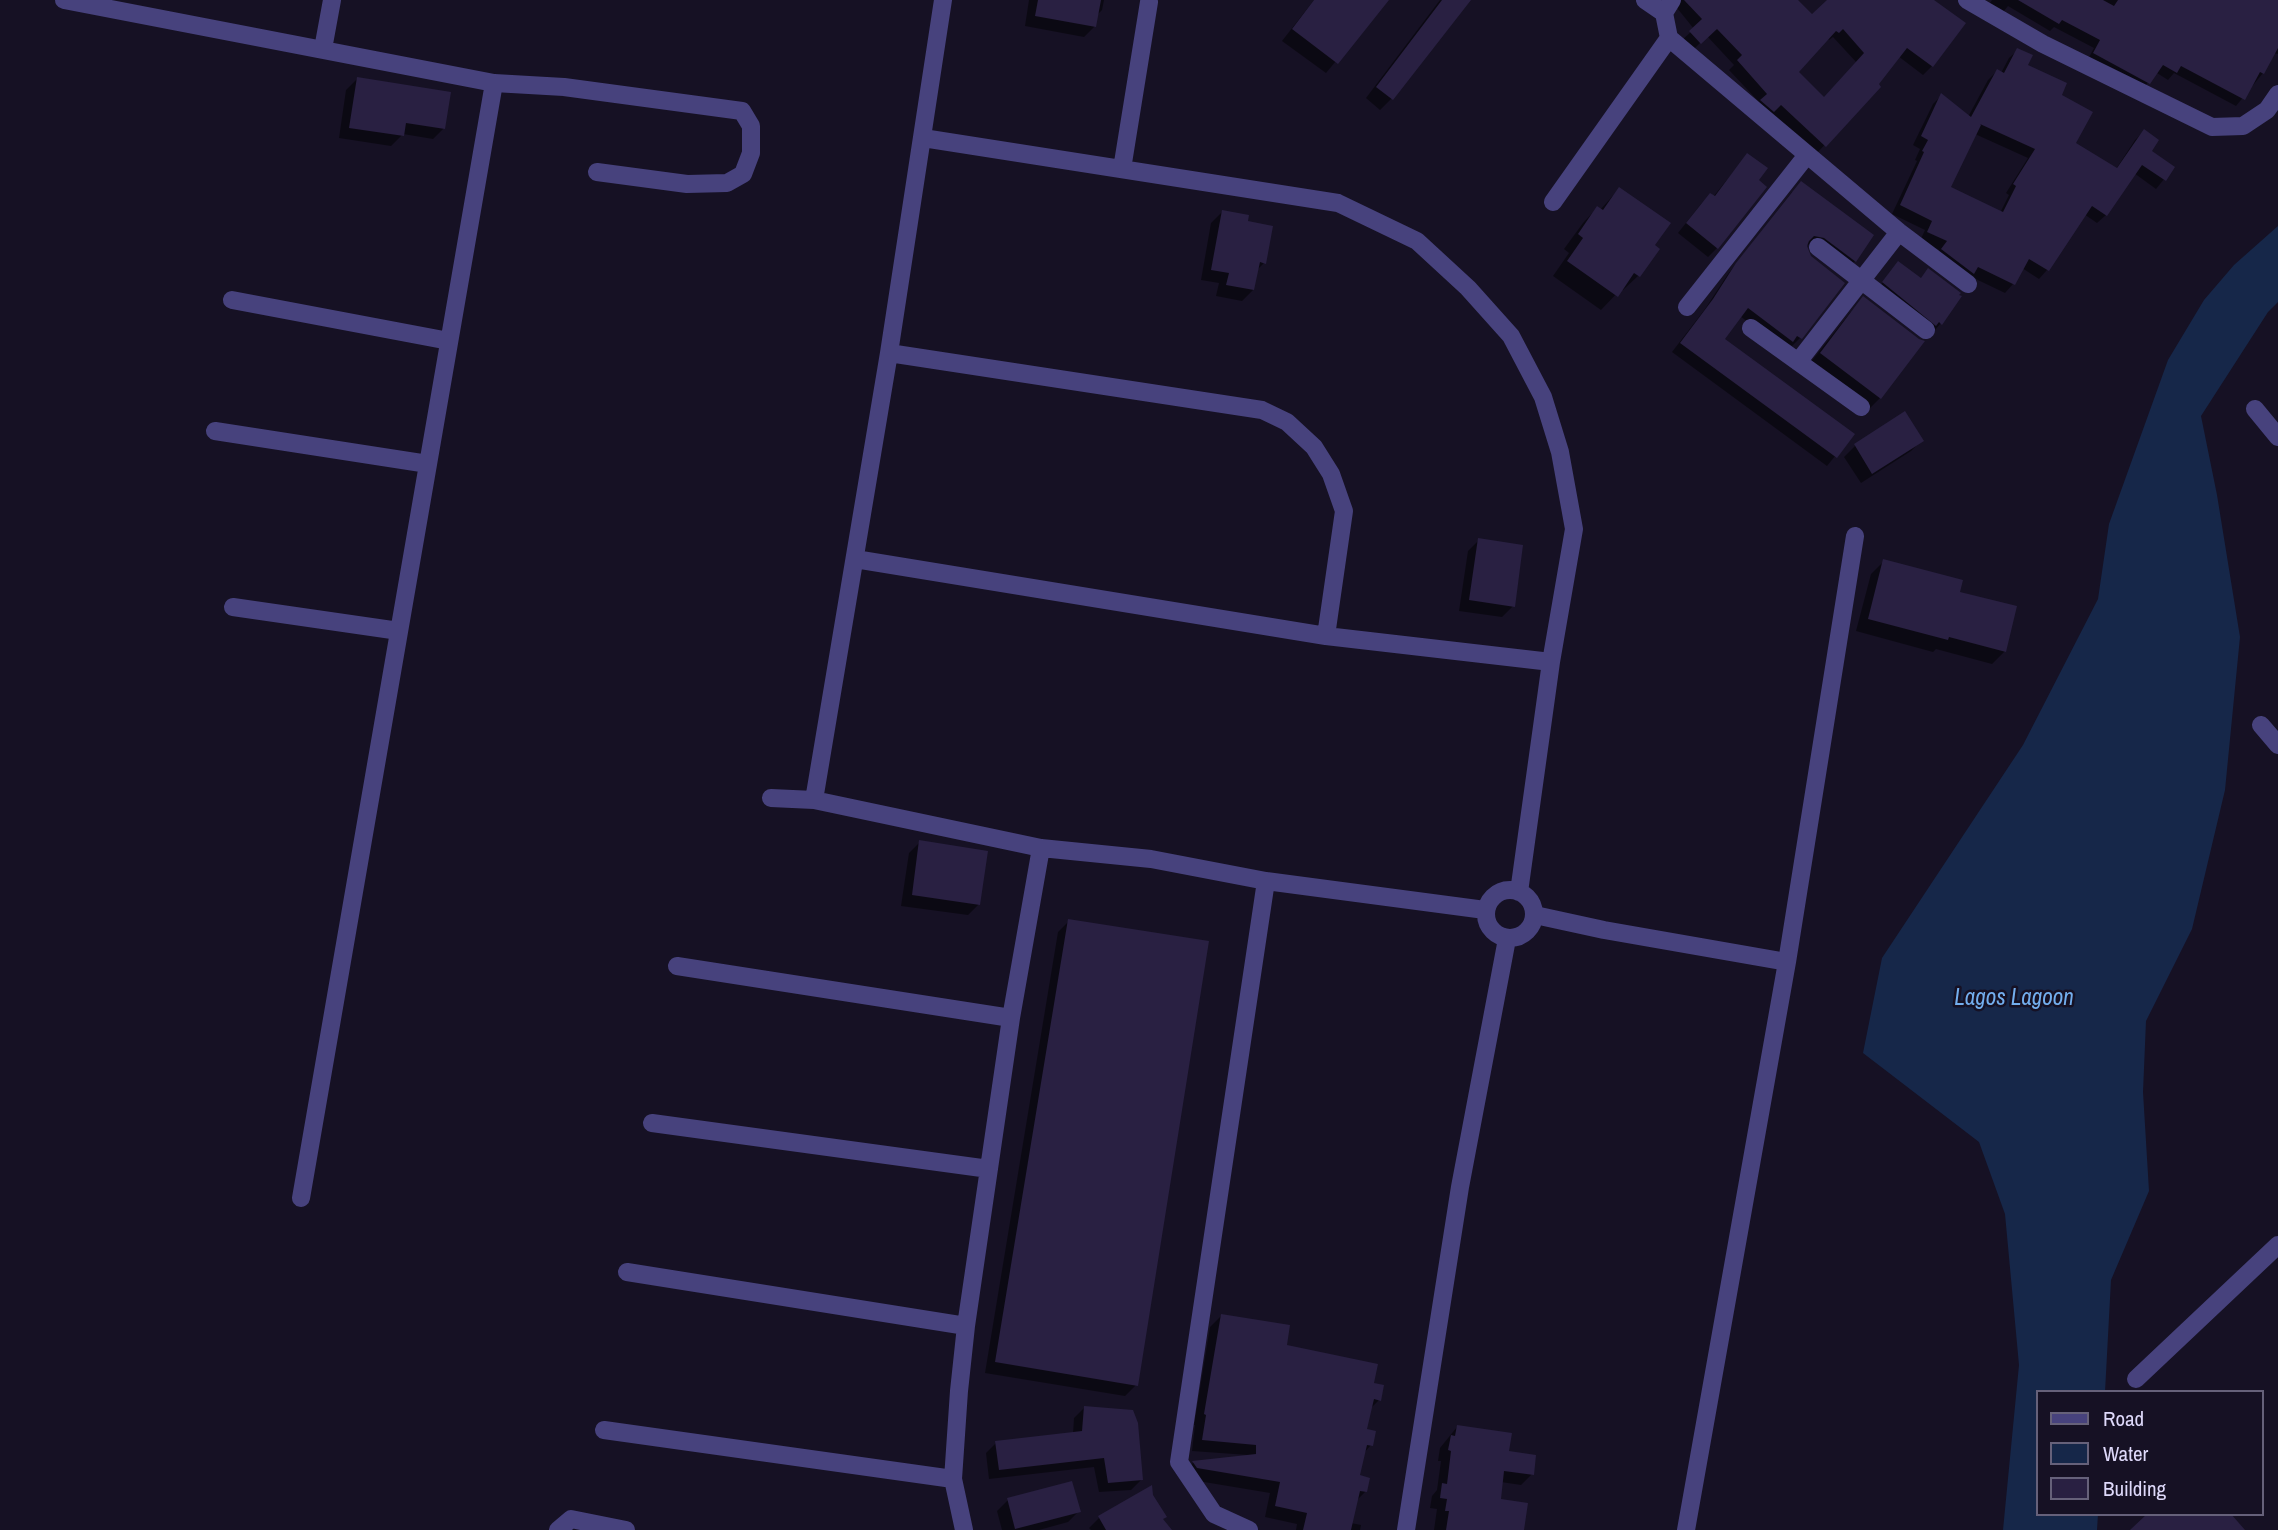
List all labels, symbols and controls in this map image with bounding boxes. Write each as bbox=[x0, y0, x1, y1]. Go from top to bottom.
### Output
water label: Lagos Lagoon bbox=[1954, 985, 2074, 1013]
legend bbox=[2036, 1390, 2264, 1516]
text: Road bbox=[2103, 1404, 2144, 1433]
text: Water bbox=[2103, 1439, 2148, 1468]
text: Building bbox=[2103, 1474, 2166, 1503]

